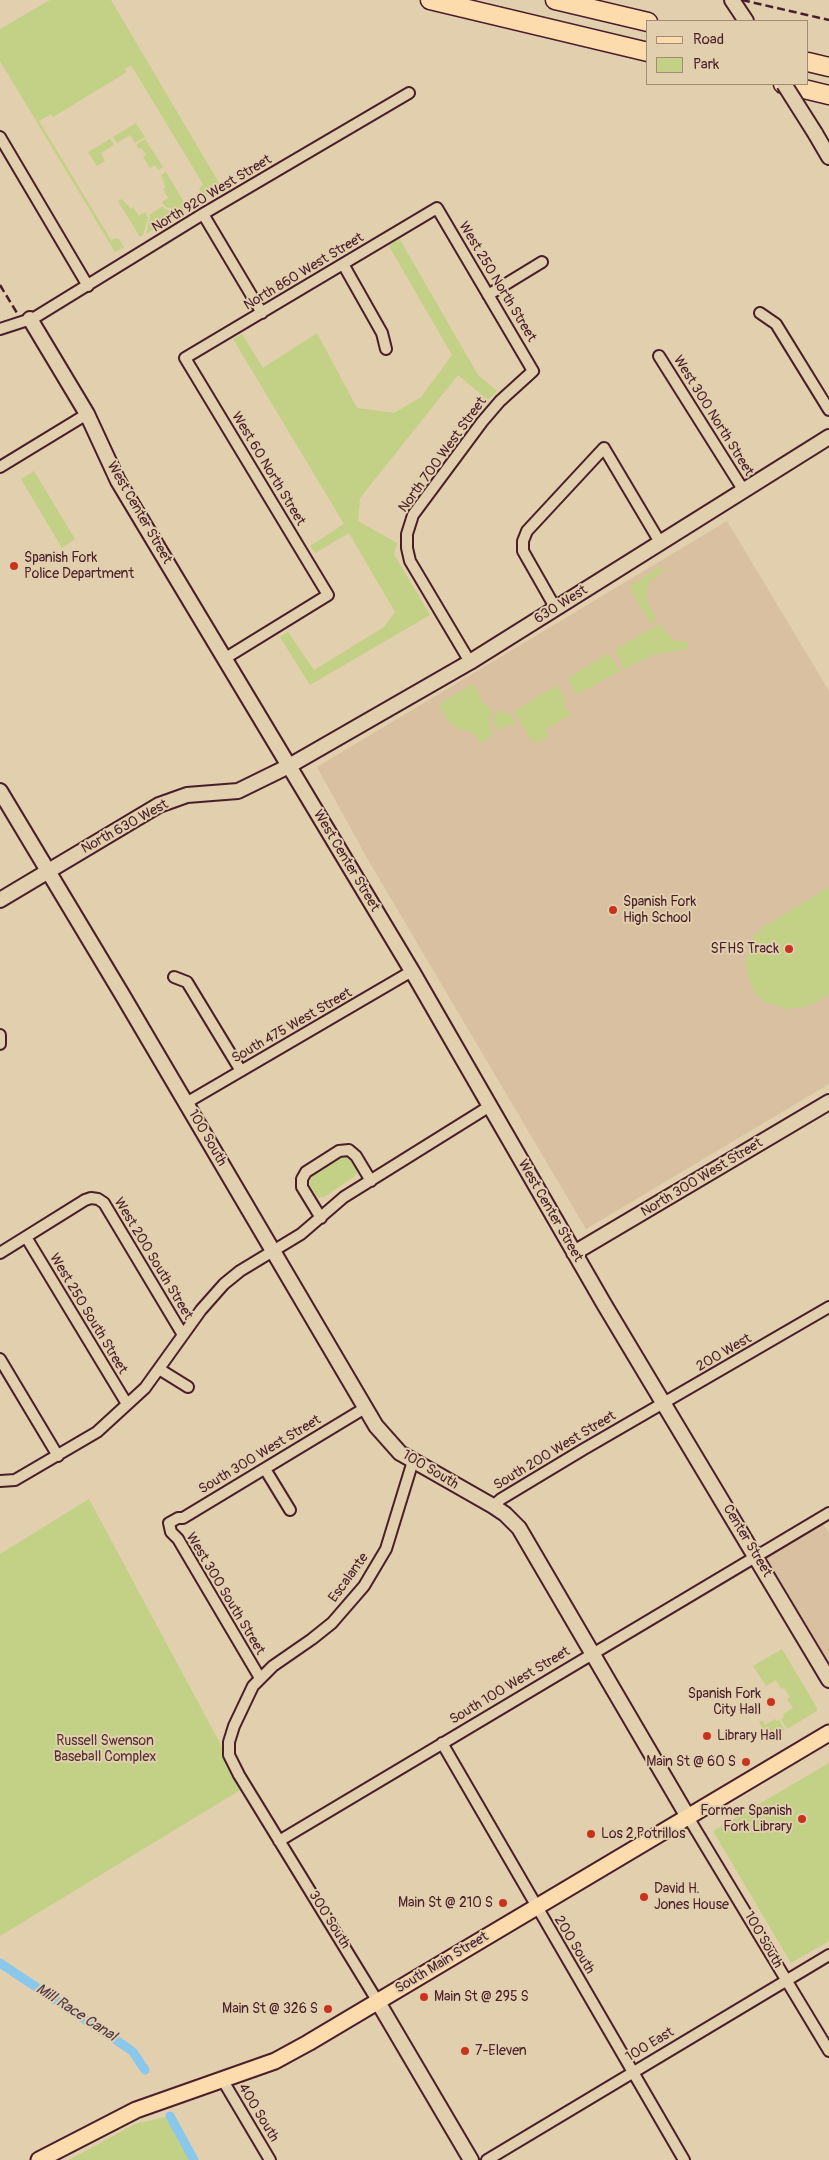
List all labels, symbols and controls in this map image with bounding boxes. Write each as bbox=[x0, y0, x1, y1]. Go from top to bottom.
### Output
legend bbox=[646, 20, 809, 85]
text: Road bbox=[693, 30, 724, 49]
text: Park bbox=[693, 55, 719, 74]
street label: North 920 West Street bbox=[149, 152, 275, 236]
street label: West 250 North Street bbox=[455, 219, 539, 345]
street label: North 860 West Street bbox=[241, 230, 367, 314]
street label: West 300 North Street bbox=[669, 353, 757, 479]
street label: North 700 West Street bbox=[395, 394, 491, 516]
street label: West 60 North Street bbox=[227, 409, 309, 529]
street label: West Center Street bbox=[103, 459, 175, 567]
place label: Spanish Fork Police Department bbox=[24, 550, 134, 582]
marker: Spanish Fork Police Department bbox=[8, 560, 20, 572]
street label: 630 West bbox=[531, 582, 591, 628]
street label: North 630 West bbox=[79, 796, 171, 858]
street label: West Center Street bbox=[309, 807, 383, 915]
place label: Spanish Fork High School bbox=[623, 894, 696, 926]
marker: Spanish Fork High School bbox=[607, 904, 619, 916]
place label: SFHS Track bbox=[711, 941, 779, 957]
marker: SFHS Track bbox=[783, 943, 795, 955]
street label: South 475 West Street bbox=[229, 985, 355, 1067]
street label: 100 South bbox=[184, 1107, 230, 1169]
street label: North 300 West Street bbox=[638, 1135, 766, 1221]
street label: West Center Street bbox=[514, 1157, 586, 1265]
street label: West 200 South Street bbox=[110, 1195, 196, 1323]
street label: West 250 South Street bbox=[45, 1251, 131, 1377]
street label: 200 West bbox=[693, 1331, 755, 1375]
street label: South 200 West Street bbox=[491, 1408, 619, 1494]
street label: South 300 West Street bbox=[196, 1412, 324, 1498]
street label: 100 South bbox=[399, 1447, 461, 1493]
street label: Center Street bbox=[719, 1502, 775, 1580]
street label: West 300 South Street bbox=[182, 1530, 268, 1658]
street label: Escalante bbox=[325, 1550, 373, 1606]
street label: South 100 West Street bbox=[447, 1643, 573, 1729]
place label: Spanish Fork City Hall bbox=[688, 1686, 761, 1718]
marker: Spanish Fork City Hall bbox=[765, 1696, 777, 1708]
place label: Library Hall bbox=[717, 1728, 782, 1744]
marker: Library Hall bbox=[701, 1730, 713, 1742]
park label: Russell Swenson Baseball Complex bbox=[54, 1733, 156, 1765]
place label: Main St @ 60 S bbox=[646, 1754, 736, 1770]
marker: Main St @ 60 S bbox=[740, 1756, 752, 1768]
place label: Former Spanish Fork Library bbox=[700, 1803, 792, 1835]
marker: Former Spanish Fork Library bbox=[796, 1813, 808, 1825]
place label: Los 2 Potrillos bbox=[601, 1826, 685, 1842]
marker: Los 2 Potrillos bbox=[585, 1828, 597, 1840]
place label: David H. Jones House bbox=[654, 1881, 729, 1914]
street label: 300 South bbox=[305, 1888, 353, 1952]
marker: David H. Jones House bbox=[638, 1891, 650, 1903]
place label: Main St @ 210 S bbox=[398, 1895, 493, 1911]
marker: Main St @ 210 S bbox=[497, 1897, 509, 1909]
street label: 100 South bbox=[740, 1909, 786, 1971]
street label: 200 South bbox=[550, 1913, 598, 1977]
street label: South Main Street bbox=[392, 1929, 492, 1997]
water label: Mill Race Canal bbox=[32, 1980, 120, 2046]
place label: Main St @ 295 S bbox=[434, 1989, 529, 2005]
marker: Main St @ 295 S bbox=[418, 1991, 430, 2003]
place label: Main St @ 326 S bbox=[222, 2001, 318, 2017]
marker: Main St @ 326 S bbox=[322, 2003, 334, 2015]
street label: 100 East bbox=[623, 2024, 677, 2066]
place label: 7-Eleven bbox=[475, 2043, 527, 2059]
marker: 7-Eleven bbox=[459, 2045, 471, 2057]
street label: 400 South bbox=[234, 2081, 282, 2145]

